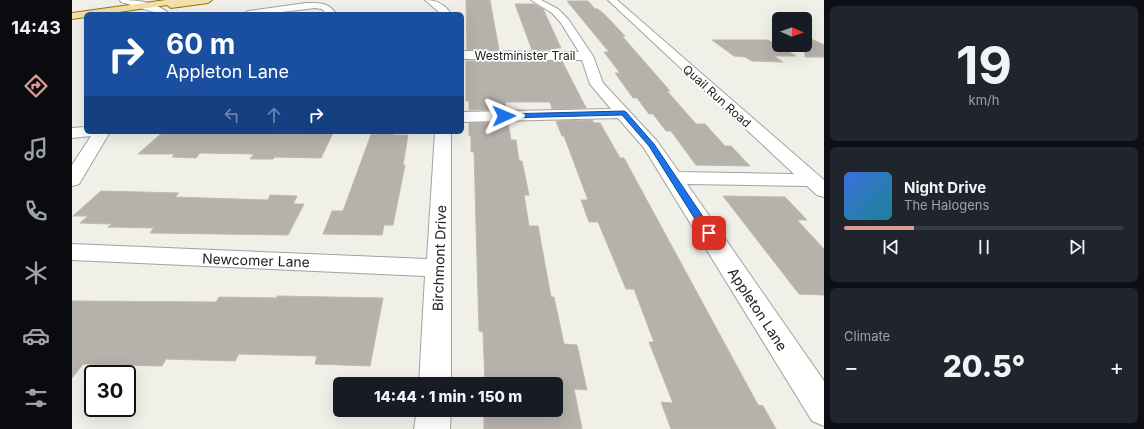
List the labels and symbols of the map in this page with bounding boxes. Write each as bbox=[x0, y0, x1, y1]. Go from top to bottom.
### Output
north arrow bbox=[772, 12, 812, 52]
street label: Westminister Trail bbox=[474, 48, 576, 63]
street label: Quail Run Road bbox=[680, 62, 754, 130]
position arrow bbox=[483, 95, 525, 137]
street label: Birchmont Drive bbox=[429, 205, 449, 311]
pin bbox=[692, 216, 726, 250]
street label: Newcomer Lane bbox=[202, 250, 310, 270]
street label: Appleton Lane bbox=[725, 264, 791, 354]
speed limit sign: 30 bbox=[84, 365, 136, 417]

